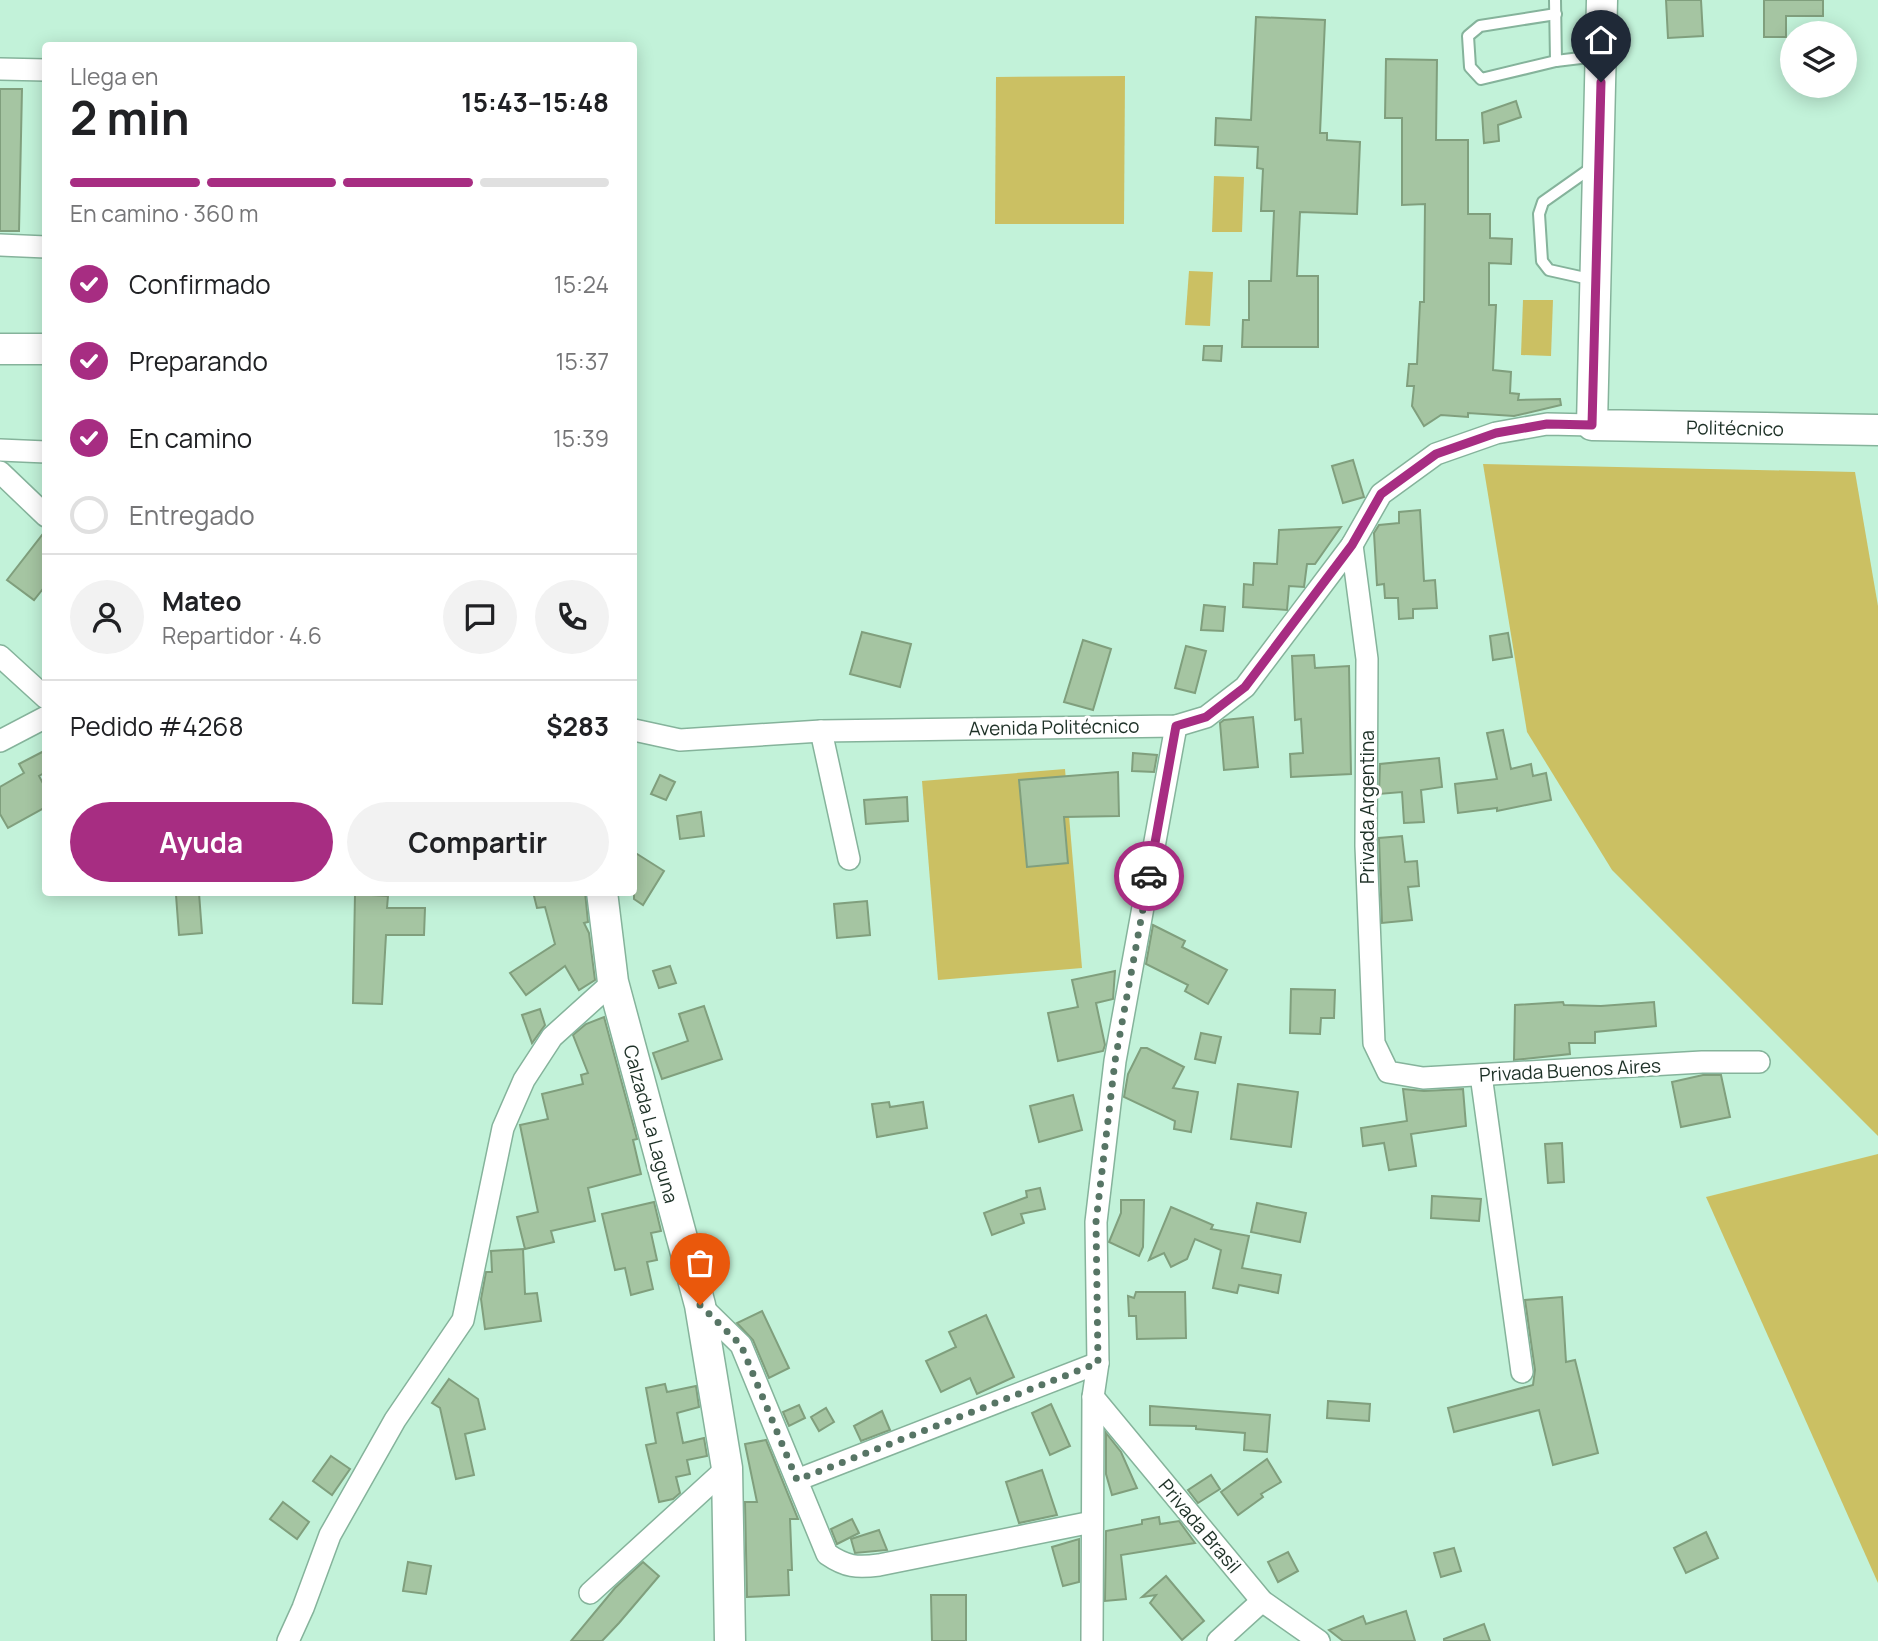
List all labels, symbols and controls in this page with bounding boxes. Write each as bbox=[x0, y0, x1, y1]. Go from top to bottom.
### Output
pin bbox=[1571, 10, 1631, 82]
icon: home bbox=[1582, 21, 1620, 59]
map controls bbox=[1780, 21, 1857, 98]
button: layers bbox=[1780, 21, 1857, 98]
text: Llega en bbox=[70, 60, 158, 92]
text: 15:43–15:48 bbox=[461, 84, 609, 120]
text: 2 min bbox=[70, 86, 190, 149]
text: En camino · 360 m bbox=[70, 197, 258, 229]
icon: check bbox=[70, 265, 108, 303]
text: Confirmado bbox=[129, 266, 271, 302]
text: 15:24 bbox=[554, 268, 609, 300]
icon: check bbox=[70, 342, 108, 380]
text: Preparando bbox=[129, 343, 268, 379]
text: 15:37 bbox=[556, 345, 609, 377]
street label: Politécnico bbox=[1686, 414, 1784, 442]
icon: check bbox=[70, 419, 108, 457]
text: En camino bbox=[129, 420, 252, 456]
text: 15:39 bbox=[553, 422, 609, 454]
text: Entregado bbox=[129, 497, 255, 533]
button: person bbox=[70, 580, 144, 654]
button: chat bbox=[443, 580, 517, 654]
button: phone bbox=[535, 580, 609, 654]
text: Mateo bbox=[162, 583, 241, 619]
text: Repartidor · 4.6 bbox=[162, 619, 322, 651]
text: Pedido #4268 bbox=[70, 708, 244, 744]
text: $283 bbox=[546, 708, 609, 744]
street label: Avenida Politécnico bbox=[968, 713, 1140, 741]
street label: Privada Argentina bbox=[1354, 730, 1380, 884]
button: Ayuda bbox=[70, 802, 333, 882]
button: Compartir bbox=[347, 802, 609, 882]
courier bbox=[1114, 841, 1184, 911]
icon: car bbox=[1130, 857, 1168, 895]
street label: Calzada La Laguna bbox=[617, 1042, 685, 1206]
street label: Privada Buenos Aires bbox=[1478, 1052, 1662, 1088]
pin bbox=[670, 1233, 730, 1305]
icon: bag bbox=[681, 1244, 719, 1282]
street label: Privada Brasil bbox=[1153, 1473, 1247, 1579]

